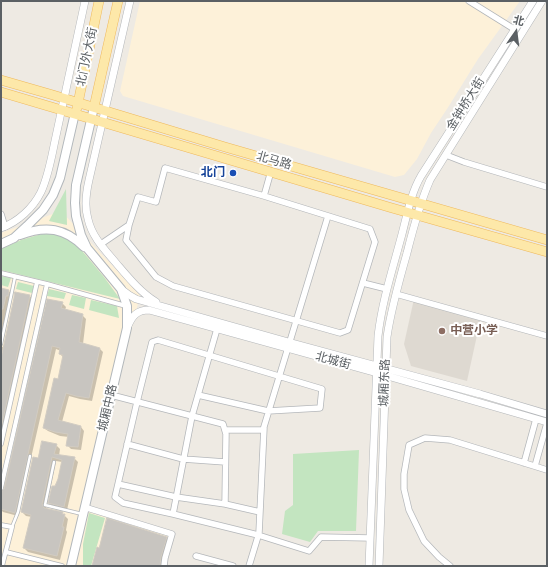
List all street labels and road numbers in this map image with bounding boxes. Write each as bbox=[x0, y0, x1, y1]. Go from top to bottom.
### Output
street label: 北门外大街 bbox=[74, 26, 100, 88]
street label: 金钟桥大街 bbox=[444, 75, 488, 133]
street label: 北马路 bbox=[255, 149, 293, 173]
street label: 北城街 bbox=[314, 349, 352, 373]
street label: 城厢东路 bbox=[377, 359, 393, 407]
street label: 城厢中路 bbox=[96, 383, 120, 433]

